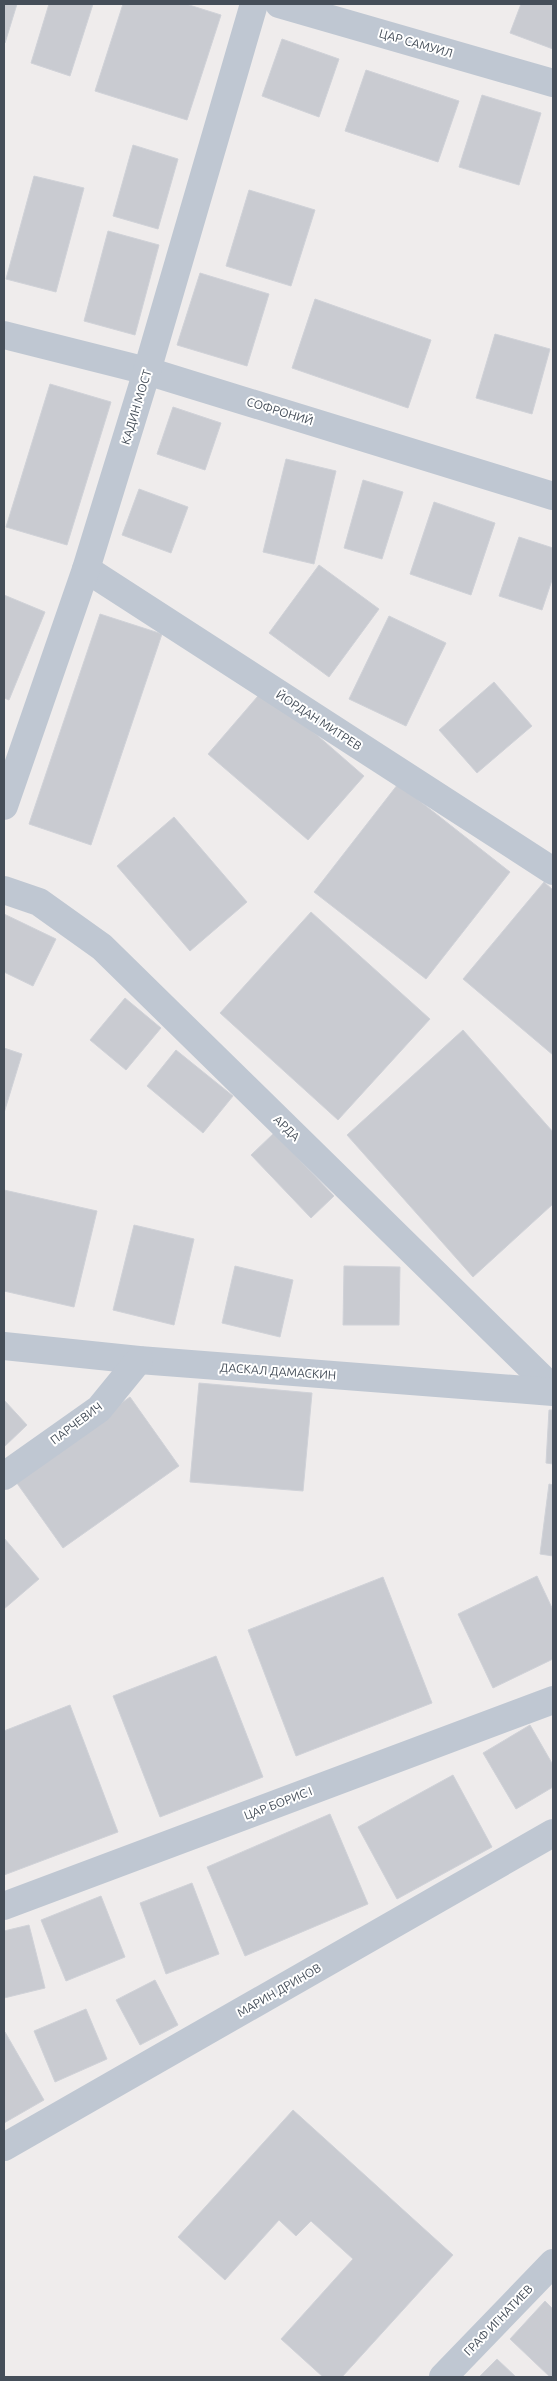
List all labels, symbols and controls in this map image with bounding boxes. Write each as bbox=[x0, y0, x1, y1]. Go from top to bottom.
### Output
street label: ЦАР САМУИЛ bbox=[378, 26, 454, 60]
street label: КАДИН МОСТ bbox=[118, 368, 154, 446]
street label: СОФРОНИЙ bbox=[245, 395, 315, 427]
street label: ЙОРДАН МИТРЕВ bbox=[274, 688, 364, 752]
street label: АРДА bbox=[271, 1113, 303, 1143]
street label: ДАСКАЛ ДАМАСКИН bbox=[219, 1360, 337, 1382]
street label: ПАРЧЕВИЧ bbox=[48, 1399, 104, 1447]
street label: ЦАР БОРИС I bbox=[242, 1784, 314, 1822]
street label: МАРИН ДРИНОВ bbox=[235, 1961, 323, 2019]
street label: ГРАФ ИГНАТИЕВ bbox=[461, 2282, 535, 2358]

